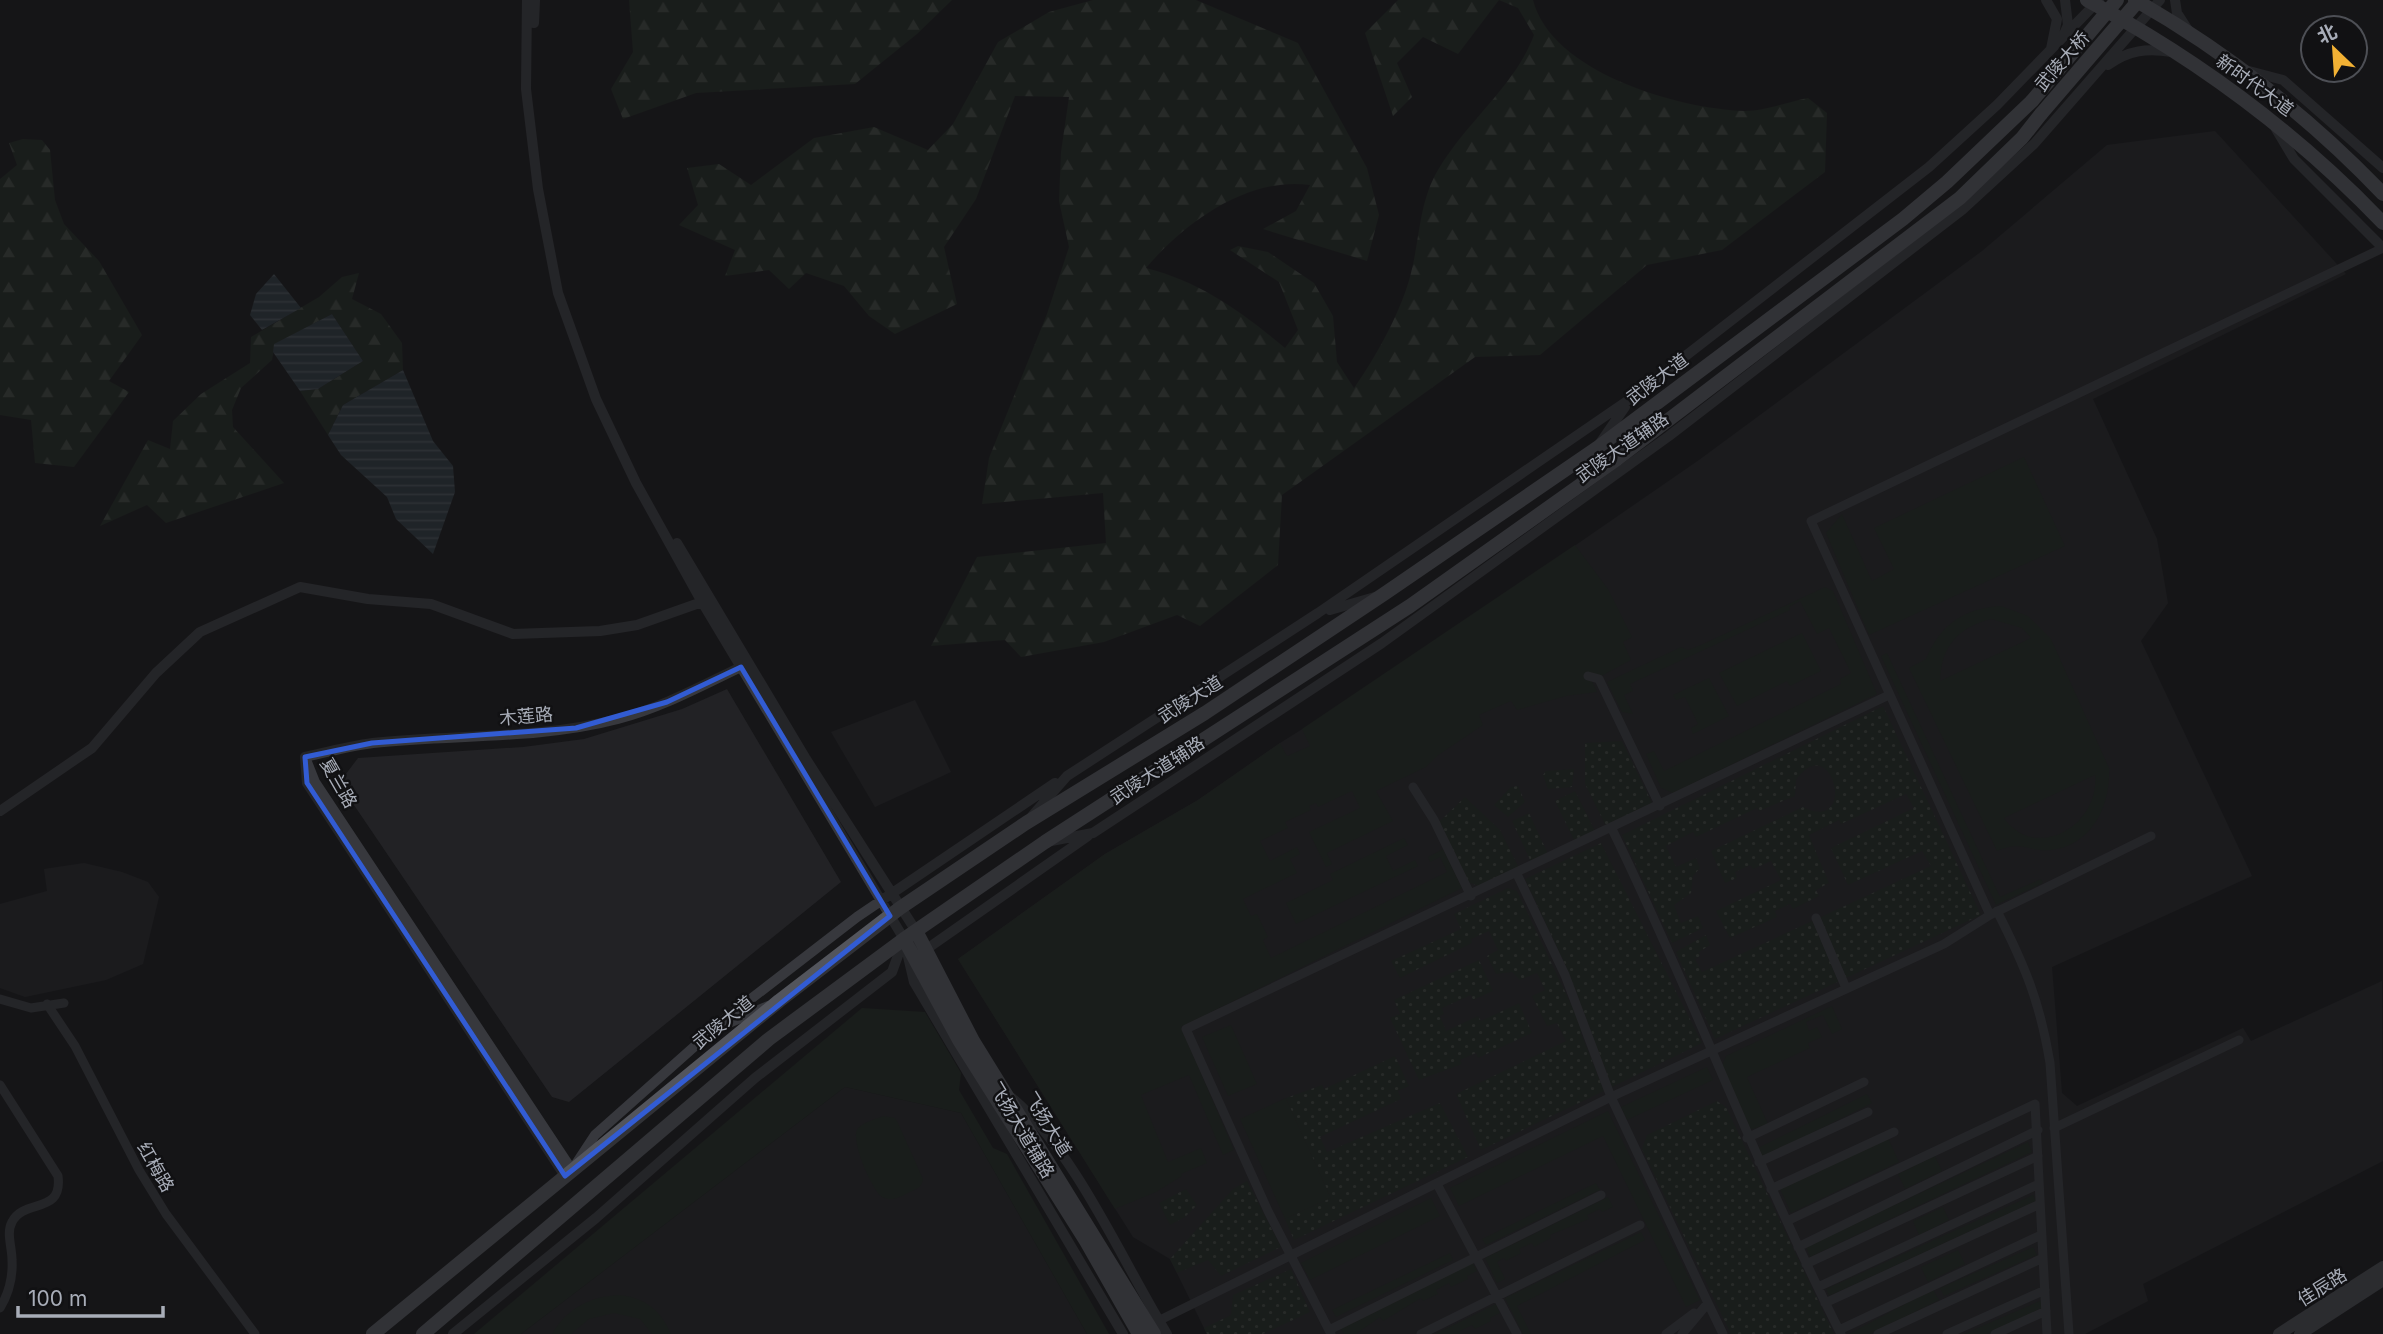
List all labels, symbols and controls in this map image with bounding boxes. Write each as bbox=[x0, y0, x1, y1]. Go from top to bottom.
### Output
north arrow bbox=[2299, 14, 2369, 84]
text: 北 bbox=[2314, 20, 2341, 48]
street label: 武陵大桥 bbox=[2030, 27, 2094, 95]
street label: 新时代大道 bbox=[2212, 50, 2298, 120]
street label: 武陵大道 bbox=[1622, 349, 1692, 409]
street label: 武陵大道辅路 bbox=[1572, 407, 1672, 487]
street label: 武陵大道 bbox=[1154, 671, 1226, 727]
street label: 木莲路 bbox=[498, 703, 554, 729]
street label: 武陵大道辅路 bbox=[1106, 732, 1208, 808]
street label: 夏兰路 bbox=[316, 754, 362, 812]
street label: 武陵大道 bbox=[688, 991, 758, 1053]
street label: 飞扬大道辅路 bbox=[985, 1078, 1059, 1182]
street label: 飞扬大道 bbox=[1020, 1088, 1076, 1160]
street label: 红梅路 bbox=[133, 1138, 179, 1196]
street label: 佳辰路 bbox=[2294, 1264, 2350, 1310]
scale bar bbox=[18, 1274, 163, 1318]
text: 100 m bbox=[28, 1286, 87, 1311]

